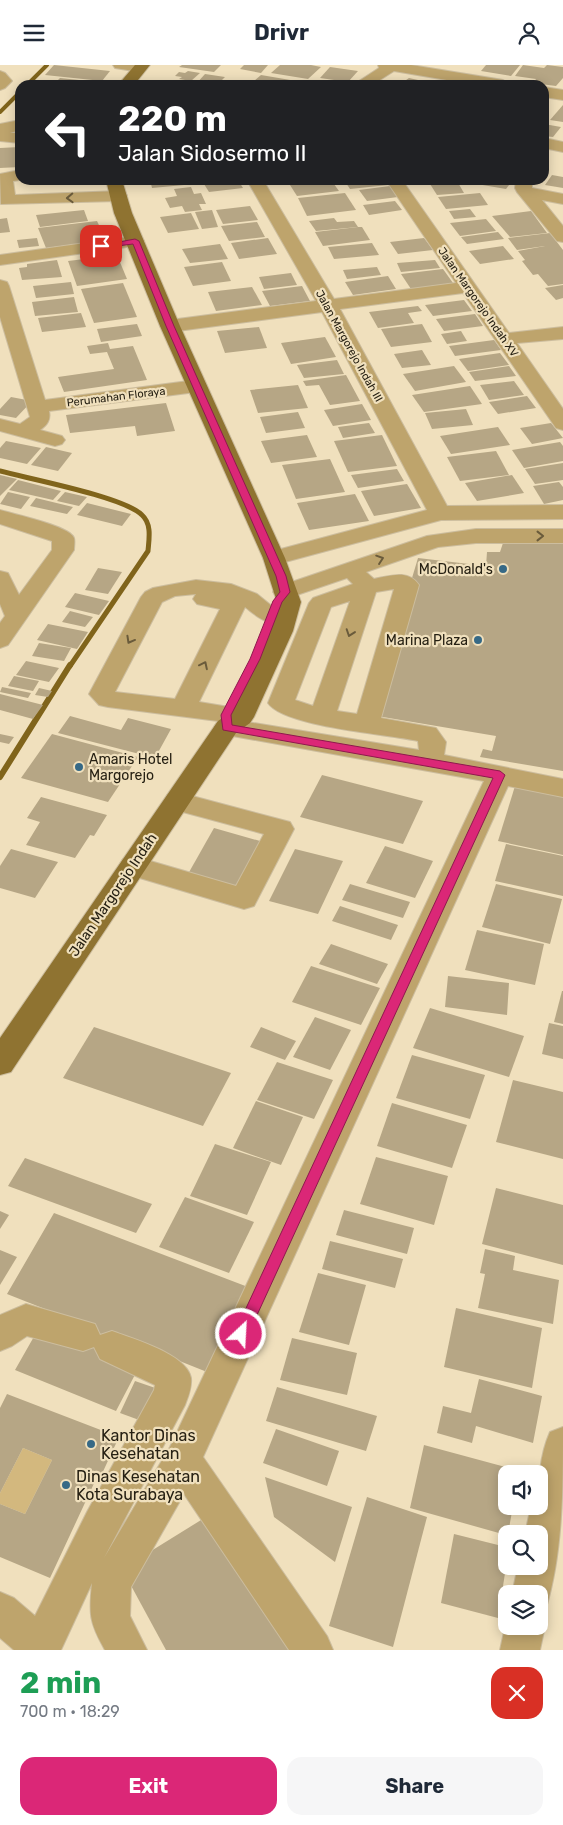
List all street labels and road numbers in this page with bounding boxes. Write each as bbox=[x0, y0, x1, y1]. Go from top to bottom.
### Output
street label: Jalan Margorejo Indah XV bbox=[435, 245, 521, 359]
street label: Jalan Margorejo Indah III bbox=[313, 288, 385, 404]
street label: Perumahan Floraya bbox=[66, 384, 166, 410]
street label: Jalan Margorejo Indah bbox=[65, 830, 161, 960]

